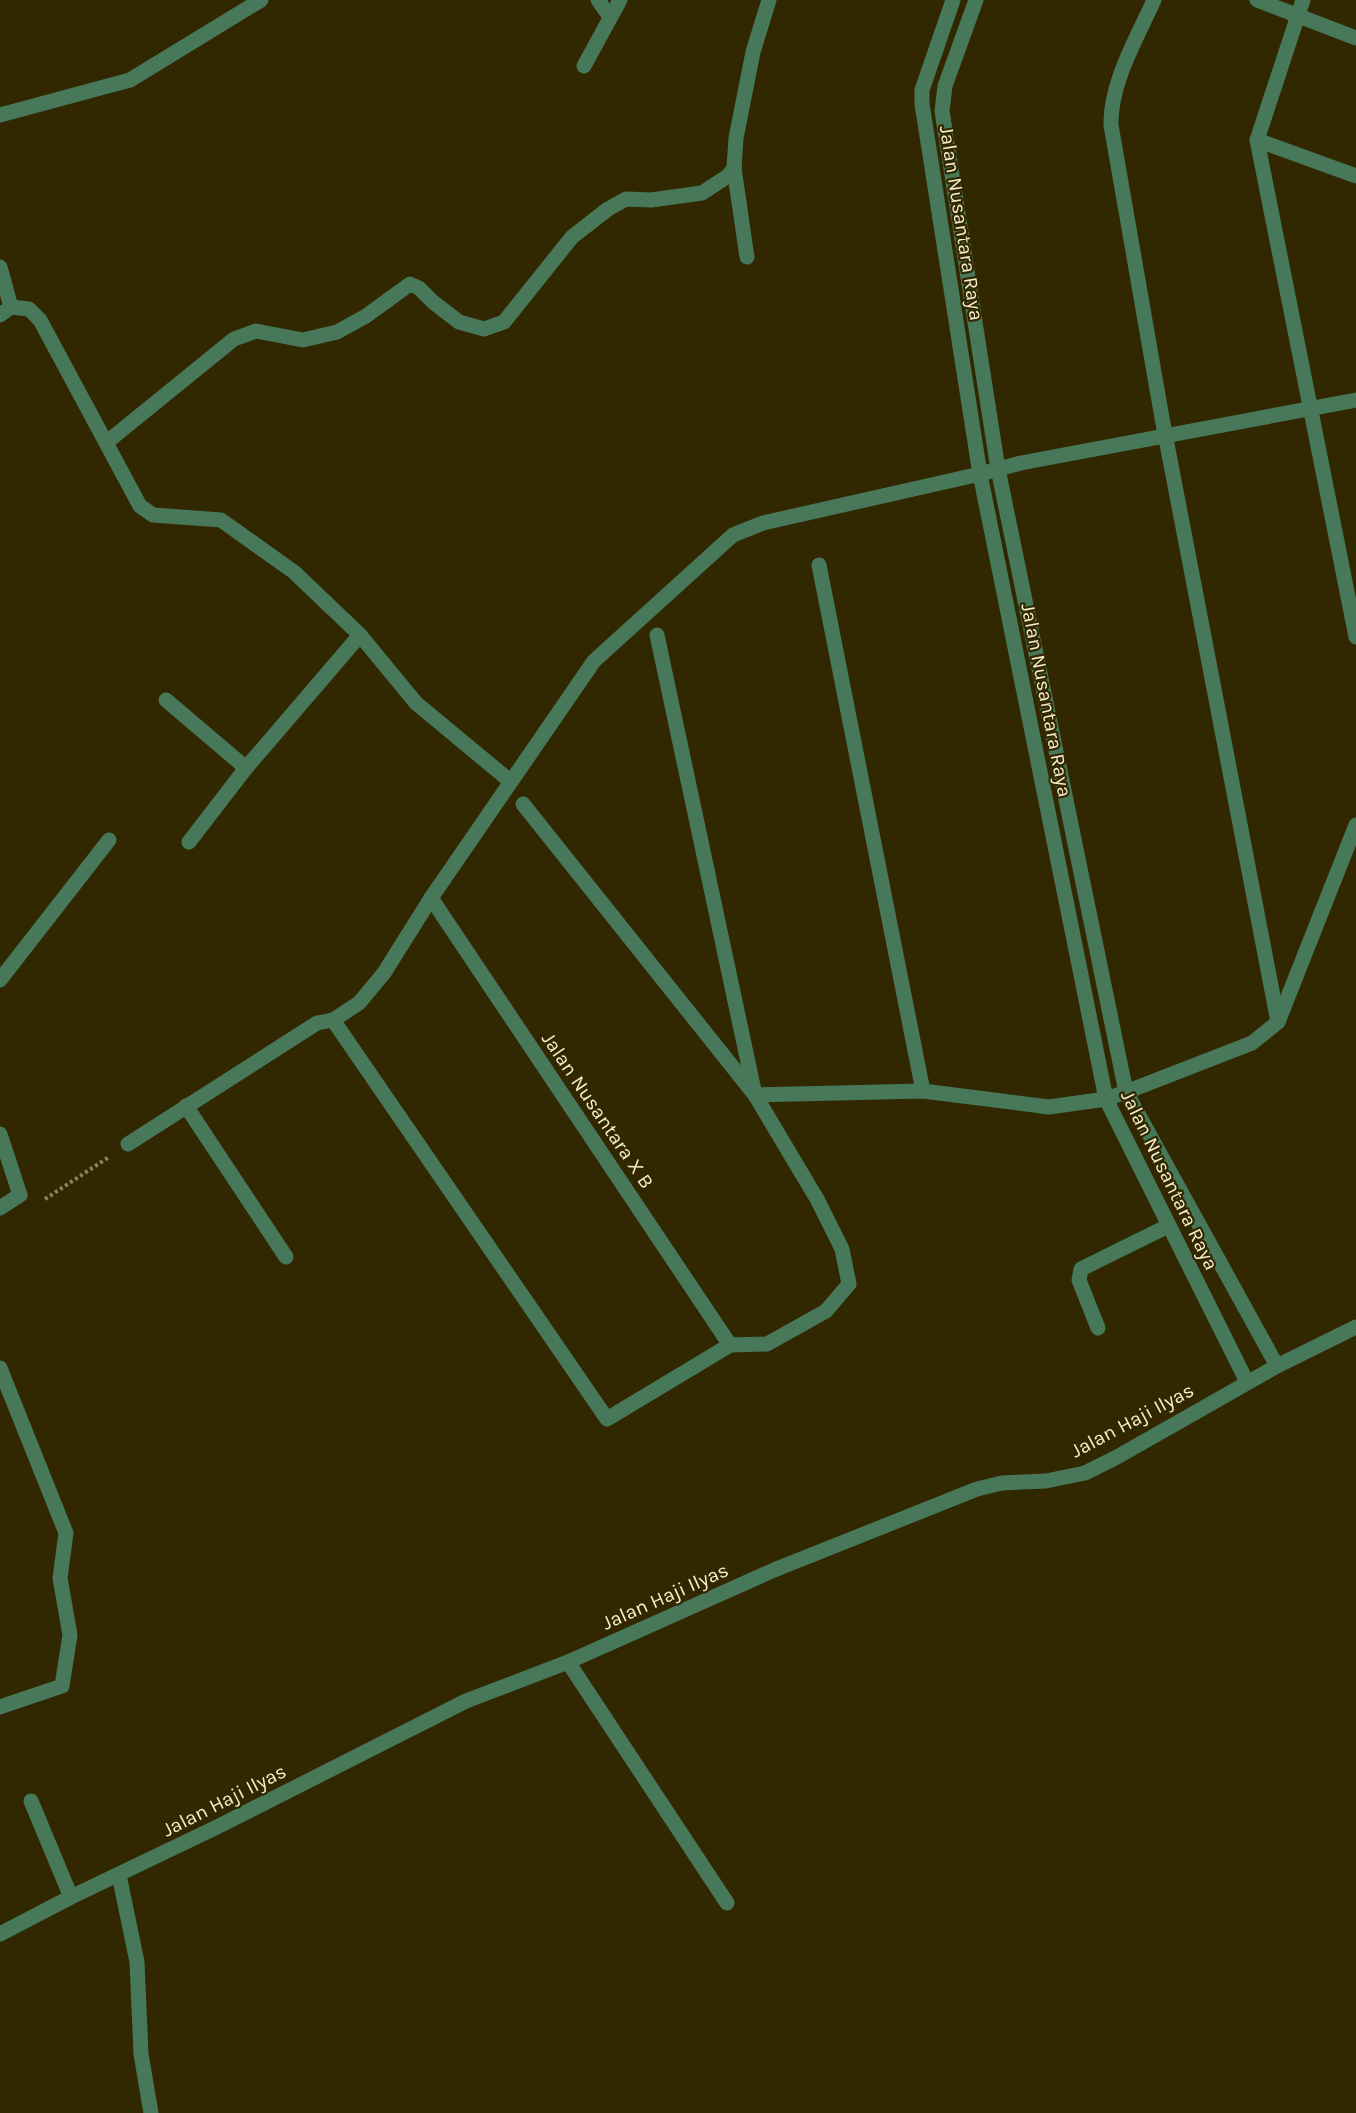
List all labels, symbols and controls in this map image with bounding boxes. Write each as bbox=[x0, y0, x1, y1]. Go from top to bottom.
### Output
street label: Jalan Nusantara Raya bbox=[935, 124, 988, 322]
street label: Jalan Nusantara Raya bbox=[1016, 601, 1077, 799]
street label: Jalan Nusantara X B bbox=[537, 1028, 658, 1193]
street label: Jalan Nusantara Raya bbox=[1116, 1087, 1223, 1274]
street label: Jalan Haji Ilyas bbox=[1067, 1378, 1198, 1462]
street label: Jalan Haji Ilyas bbox=[598, 1558, 732, 1635]
street label: Jalan Haji Ilyas bbox=[158, 1759, 290, 1842]

